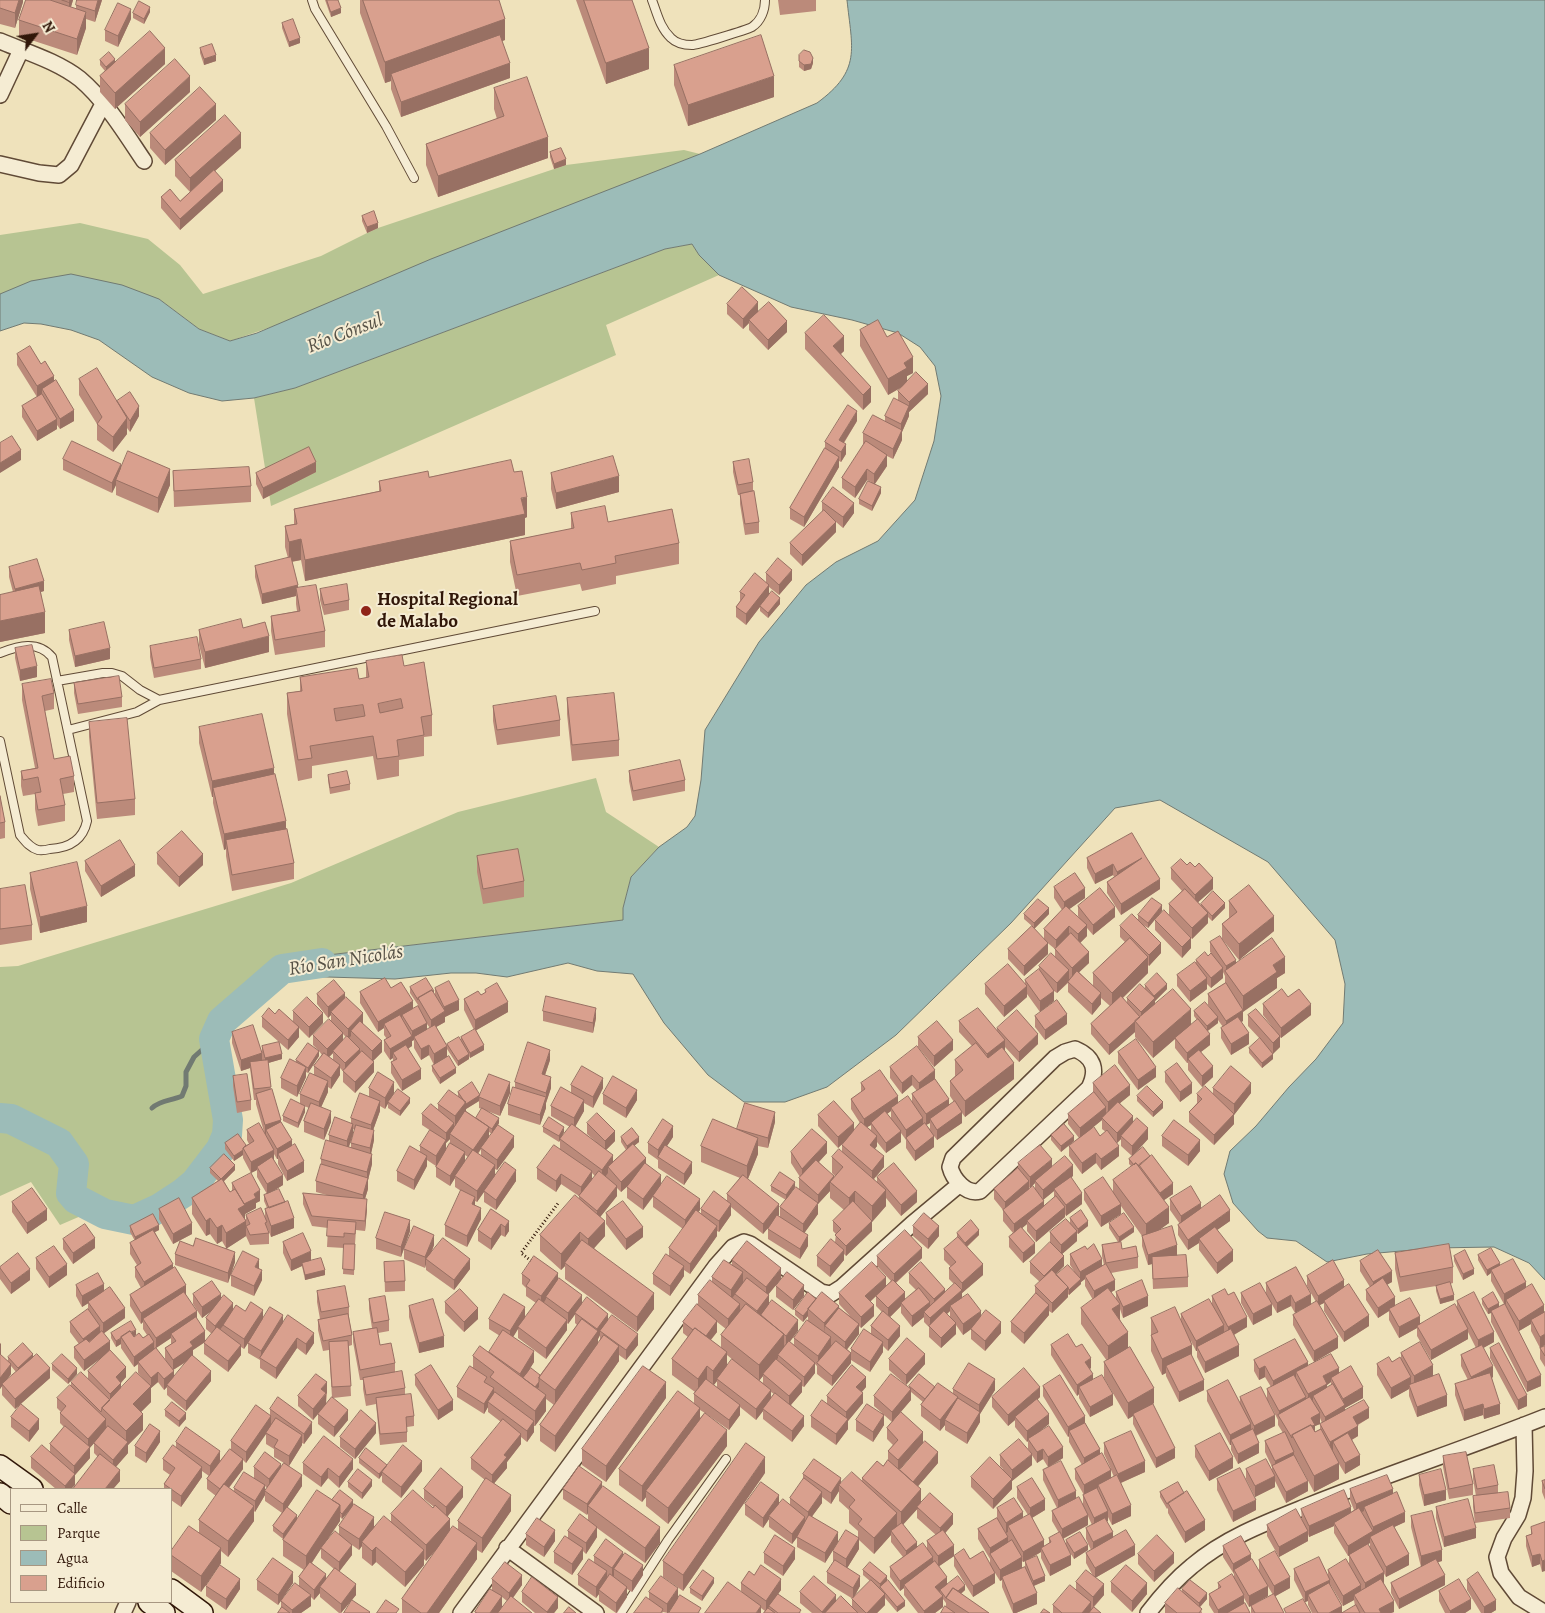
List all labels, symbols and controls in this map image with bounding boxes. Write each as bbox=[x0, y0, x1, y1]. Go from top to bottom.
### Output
north arrow bbox=[10, 10, 60, 60]
text: N bbox=[38, 18, 59, 36]
water label: Río Cónsul bbox=[304, 309, 386, 359]
place label: Hospital Regional de Malabo bbox=[377, 589, 518, 633]
marker: Hospital Regional de Malabo bbox=[359, 604, 373, 618]
water label: Río San Nicolás bbox=[287, 940, 405, 982]
legend bbox=[10, 1488, 172, 1603]
text: Calle bbox=[57, 1498, 87, 1518]
text: Parque bbox=[57, 1523, 100, 1543]
text: Agua bbox=[57, 1548, 88, 1568]
text: Edificio bbox=[57, 1573, 105, 1593]

